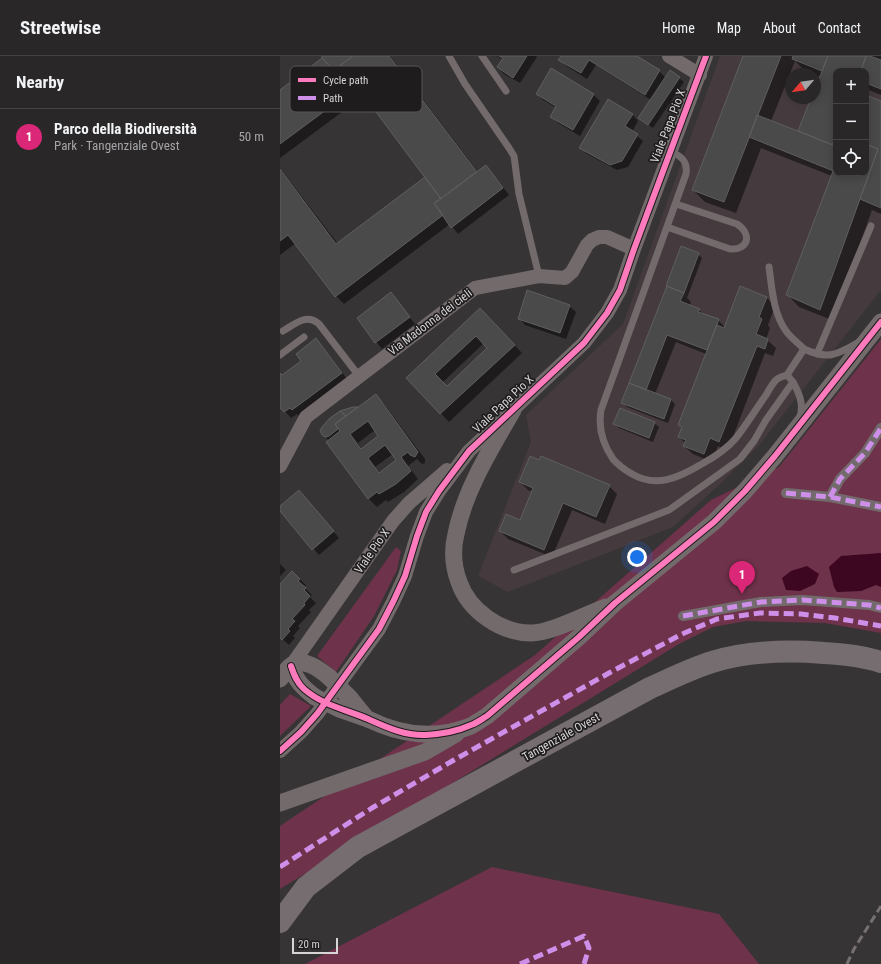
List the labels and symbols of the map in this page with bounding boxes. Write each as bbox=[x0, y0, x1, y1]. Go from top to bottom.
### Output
legend bbox=[290, 66, 422, 112]
north arrow bbox=[785, 68, 821, 104]
text: Cycle path bbox=[323, 74, 368, 87]
street label: Viale Papa Pio X bbox=[648, 87, 689, 165]
text: Path bbox=[323, 92, 343, 105]
street label: Via Madonna dei cieli bbox=[385, 286, 475, 358]
street label: Viale Papa Pio X bbox=[470, 372, 537, 436]
street label: Viale Pio X bbox=[352, 526, 393, 576]
your location bbox=[627, 547, 647, 567]
pin: 1 bbox=[729, 561, 755, 594]
street label: Tangenziale Ovest bbox=[520, 710, 603, 764]
scale bar bbox=[292, 936, 338, 955]

